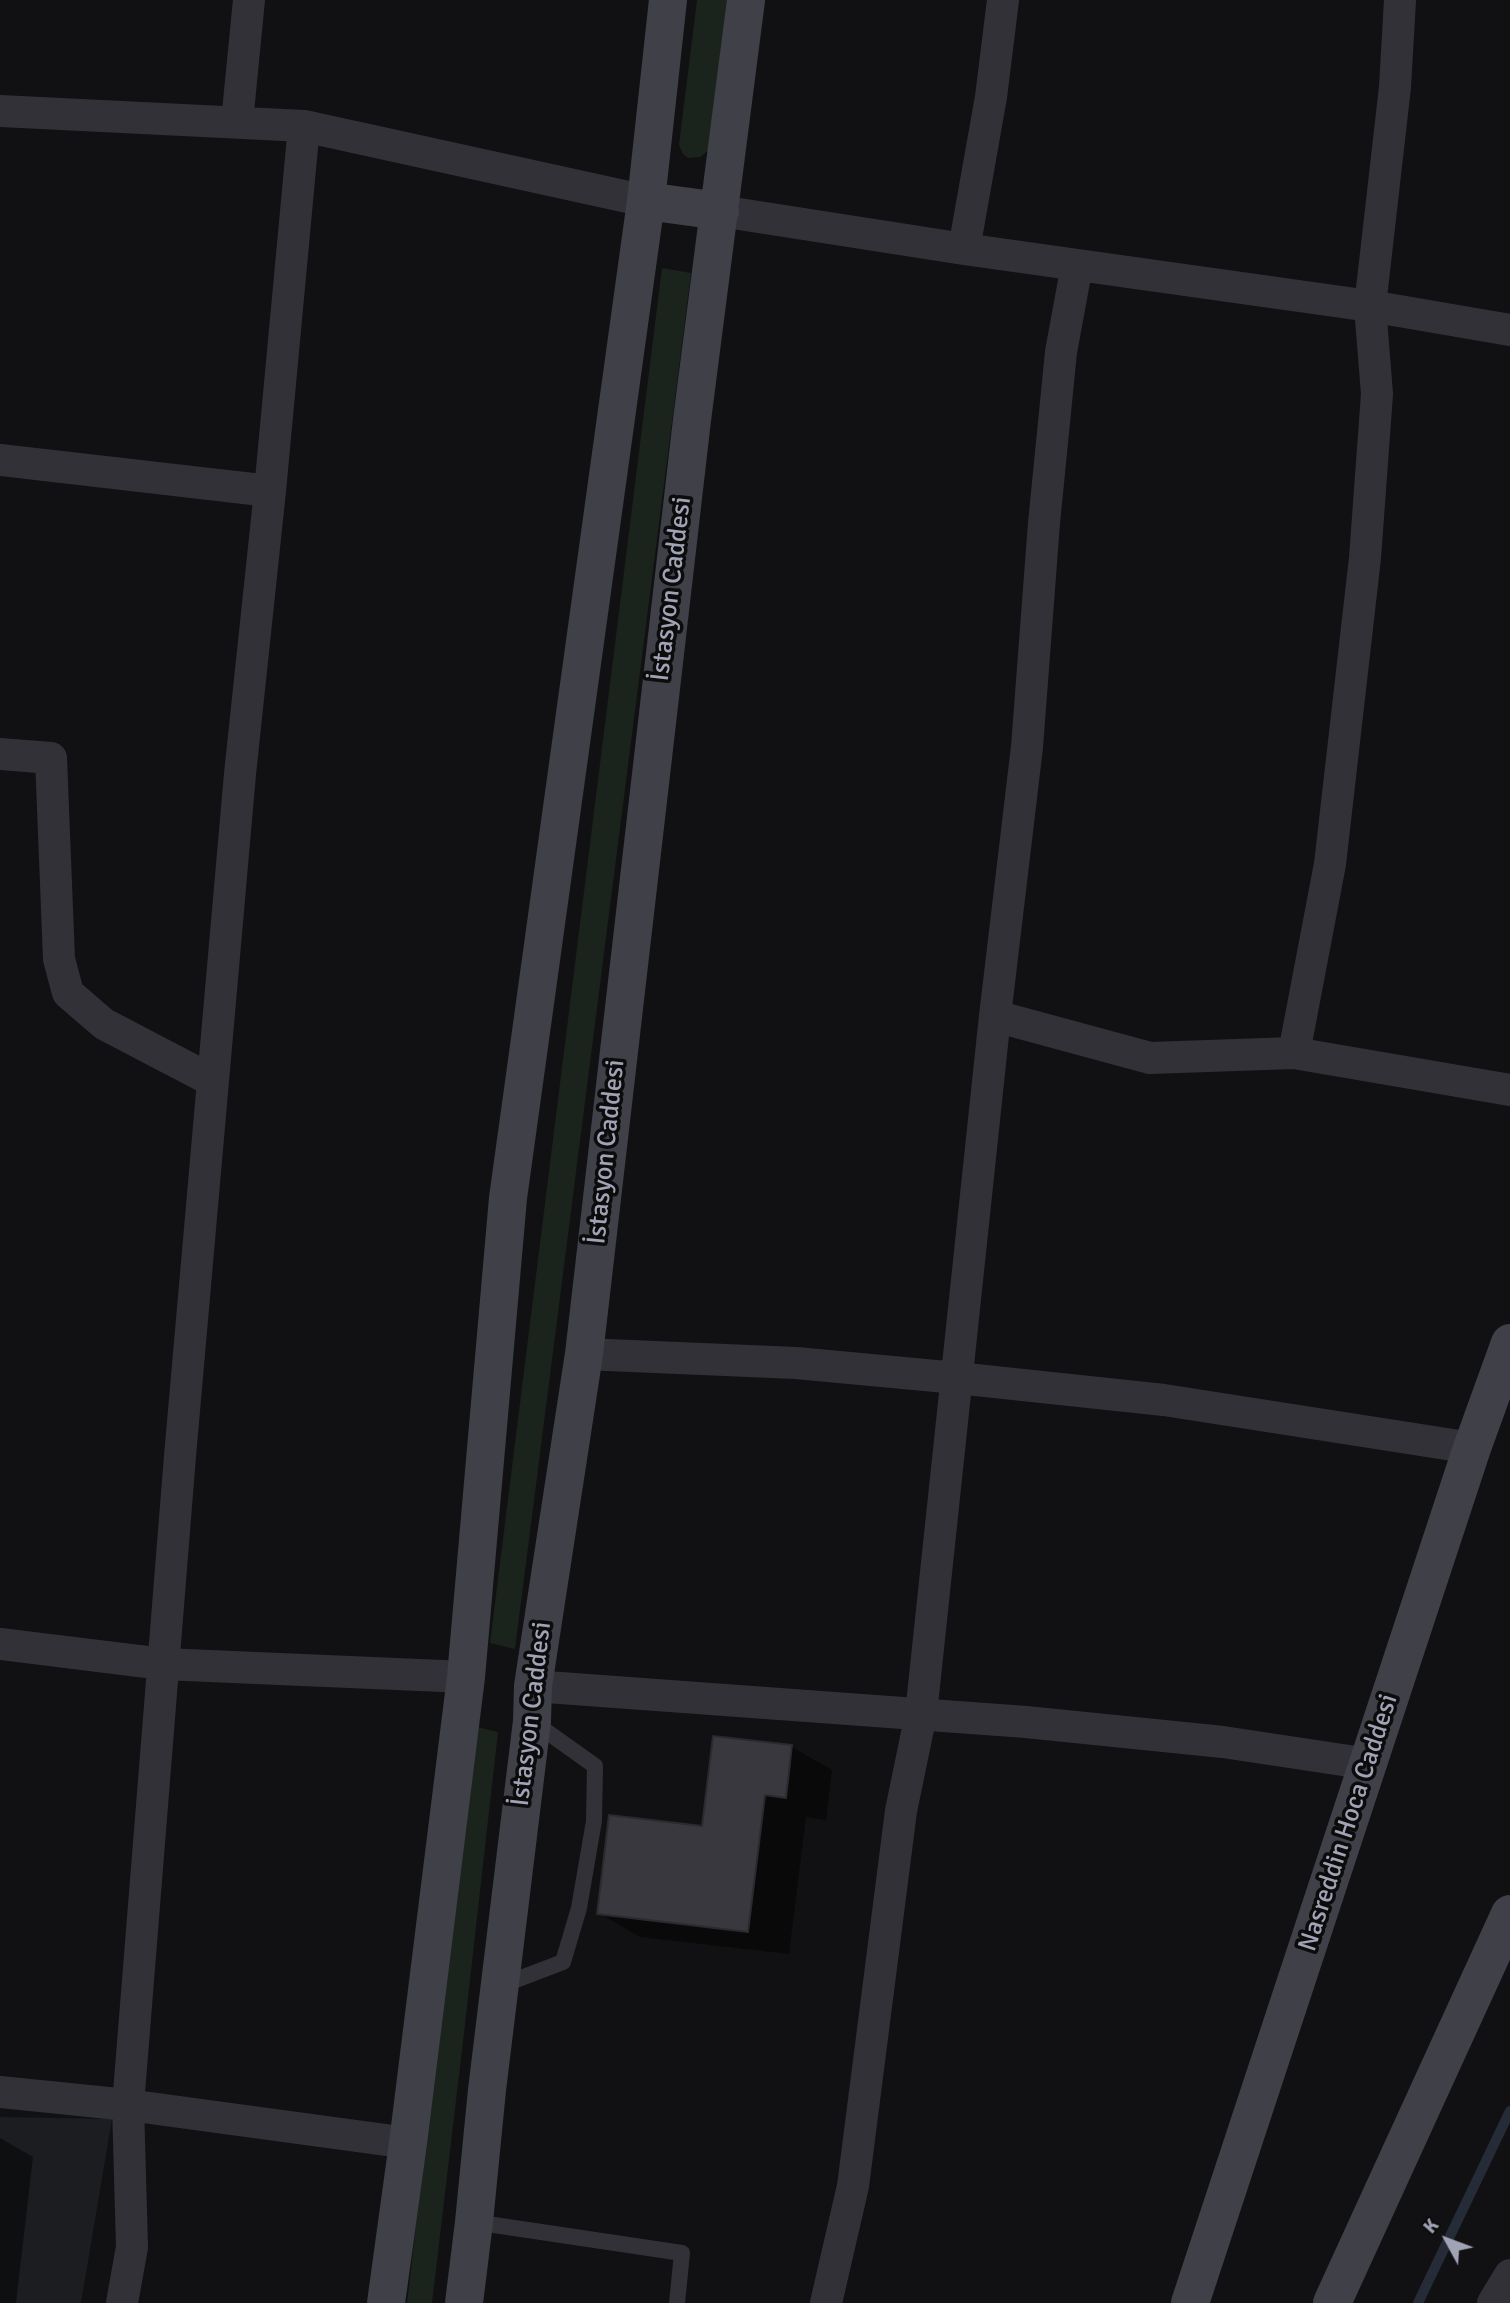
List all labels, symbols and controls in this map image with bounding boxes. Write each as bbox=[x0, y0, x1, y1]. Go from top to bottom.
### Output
street label: İstasyon Caddesi bbox=[645, 495, 699, 683]
street label: İstasyon Caddesi bbox=[582, 1058, 632, 1246]
street label: İstasyon Caddesi bbox=[505, 1620, 559, 1808]
street label: Nasreddin Hoca Caddesi bbox=[1293, 1690, 1405, 1956]
north arrow bbox=[1412, 2205, 1482, 2275]
text: K bbox=[1418, 2214, 1444, 2239]

